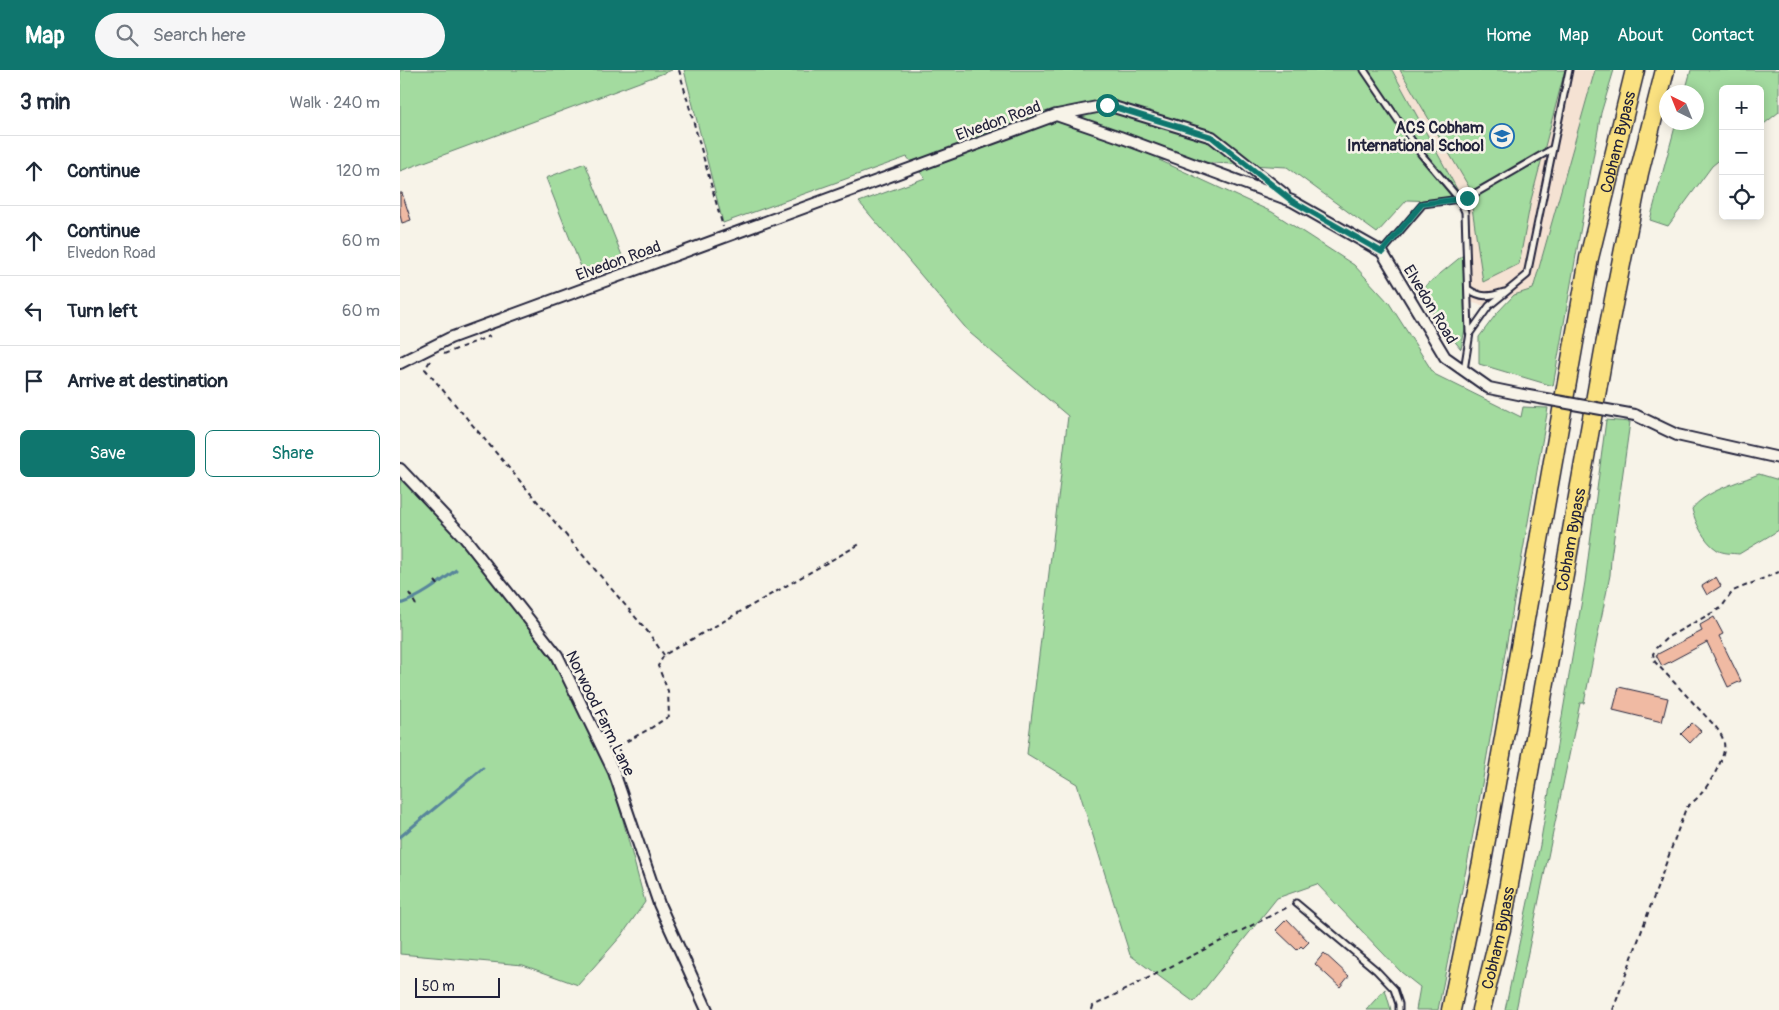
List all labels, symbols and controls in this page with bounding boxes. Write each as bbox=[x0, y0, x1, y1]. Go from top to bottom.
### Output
search box bbox=[95, 13, 445, 58]
text: Map bbox=[25, 21, 65, 50]
icon: search bbox=[113, 21, 141, 49]
text: Search here bbox=[153, 23, 246, 47]
text: Home bbox=[1486, 24, 1531, 47]
text: Map bbox=[1559, 24, 1589, 47]
text: About bbox=[1617, 24, 1663, 47]
text: Contact bbox=[1691, 24, 1754, 47]
north arrow bbox=[1659, 85, 1704, 130]
map controls bbox=[1719, 85, 1764, 220]
button: + bbox=[1719, 85, 1764, 130]
text: 3 min bbox=[20, 89, 70, 116]
street label: Cobham Bypass bbox=[1596, 89, 1640, 195]
text: Walk · 240 m bbox=[289, 93, 380, 113]
route start bbox=[1096, 94, 1119, 117]
street label: Elvedon Road bbox=[953, 96, 1044, 146]
place label: ACS Cobham International School bbox=[1347, 118, 1484, 156]
school or university icon: ACS Cobham International School bbox=[1489, 123, 1515, 149]
button: − bbox=[1719, 130, 1764, 175]
icon: ahead bbox=[20, 157, 48, 185]
text: Continue bbox=[67, 159, 140, 183]
text: 120 m bbox=[336, 161, 380, 181]
button: locate bbox=[1719, 175, 1764, 220]
route end bbox=[1456, 187, 1479, 210]
text: Continue bbox=[67, 219, 140, 243]
icon: ahead bbox=[20, 227, 48, 255]
text: 60 m bbox=[342, 231, 380, 251]
street label: Elvedon Road bbox=[573, 236, 664, 286]
text: Elvedon Road bbox=[67, 243, 156, 263]
street label: Elvedon Road bbox=[1399, 261, 1462, 348]
icon: left bbox=[20, 297, 48, 325]
text: Turn left bbox=[67, 299, 137, 323]
text: 60 m bbox=[342, 301, 380, 321]
icon: arrive bbox=[20, 367, 48, 395]
text: Arrive at destination bbox=[67, 369, 228, 393]
button: Save bbox=[20, 430, 195, 477]
button: Share bbox=[205, 430, 380, 477]
street label: Cobham Bypass bbox=[1552, 487, 1590, 593]
street label: Norwood Farm Lane bbox=[561, 648, 639, 779]
street label: Cobham Bypass bbox=[1478, 885, 1519, 991]
scale bar bbox=[415, 975, 500, 998]
text: 50 m bbox=[422, 978, 455, 995]

